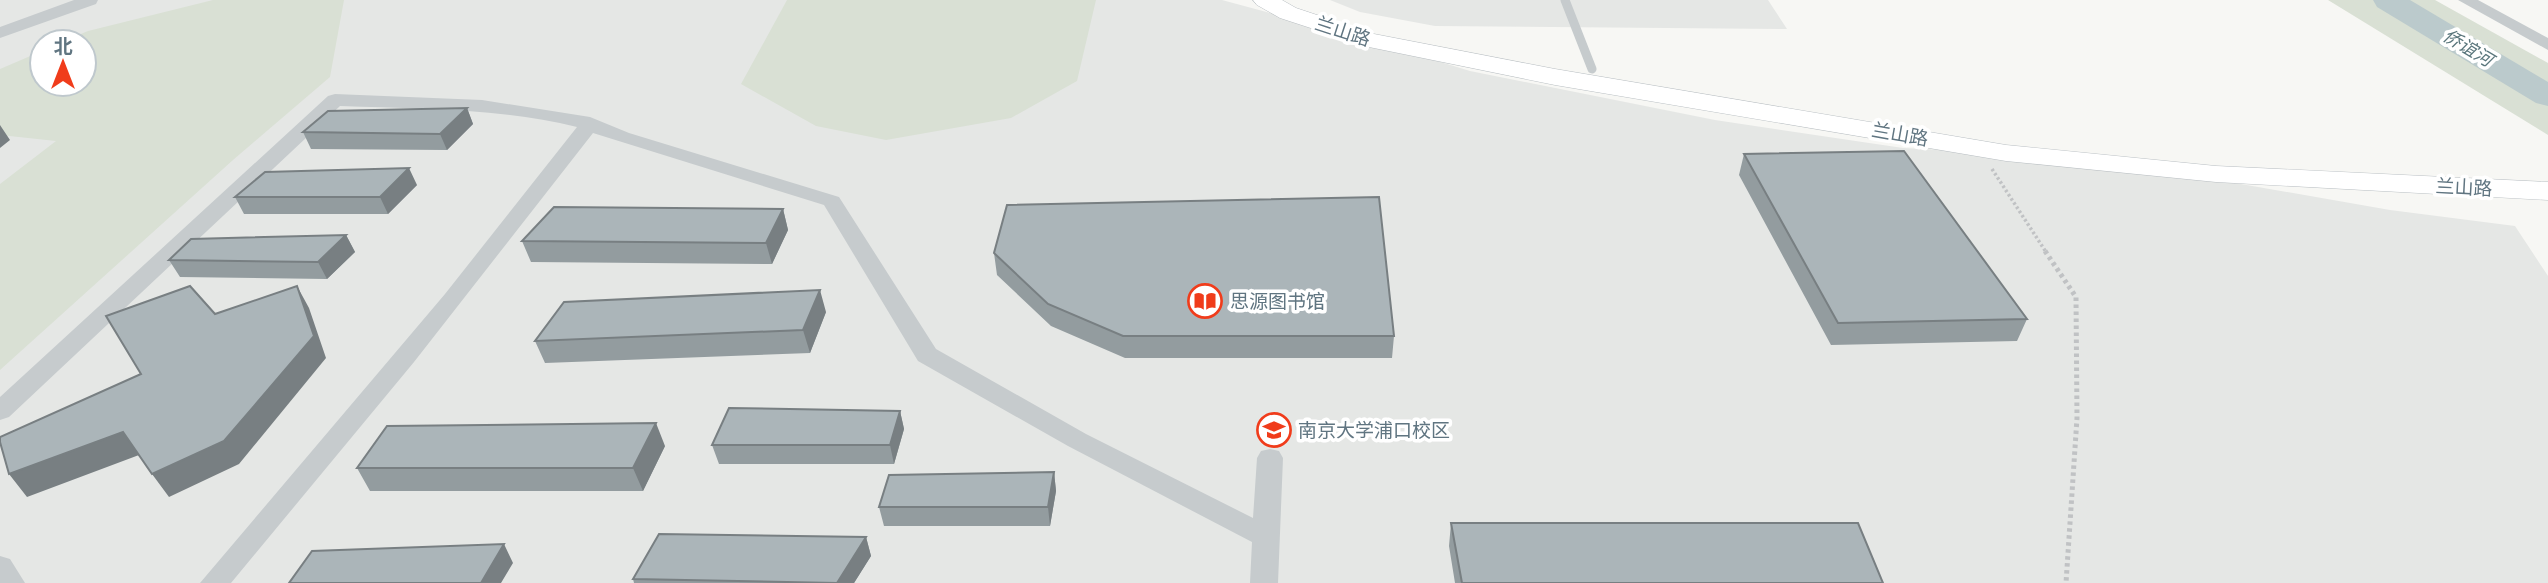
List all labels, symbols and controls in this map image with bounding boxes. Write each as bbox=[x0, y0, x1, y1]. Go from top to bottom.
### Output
street label: 兰山路 bbox=[1312, 11, 1374, 53]
water label: 侨谊河 bbox=[2439, 24, 2500, 74]
north arrow bbox=[28, 28, 98, 98]
text: 北 bbox=[53, 34, 73, 60]
street label: 兰山路 bbox=[1869, 117, 1930, 153]
street label: 兰山路 bbox=[2435, 174, 2493, 202]
library icon: 思源图书馆 bbox=[1186, 282, 1224, 320]
place label: 思源图书馆 bbox=[1230, 289, 1325, 315]
school or university icon: 南京大学浦口校区 bbox=[1255, 411, 1293, 449]
place label: 南京大学浦口校区 bbox=[1298, 418, 1450, 444]

